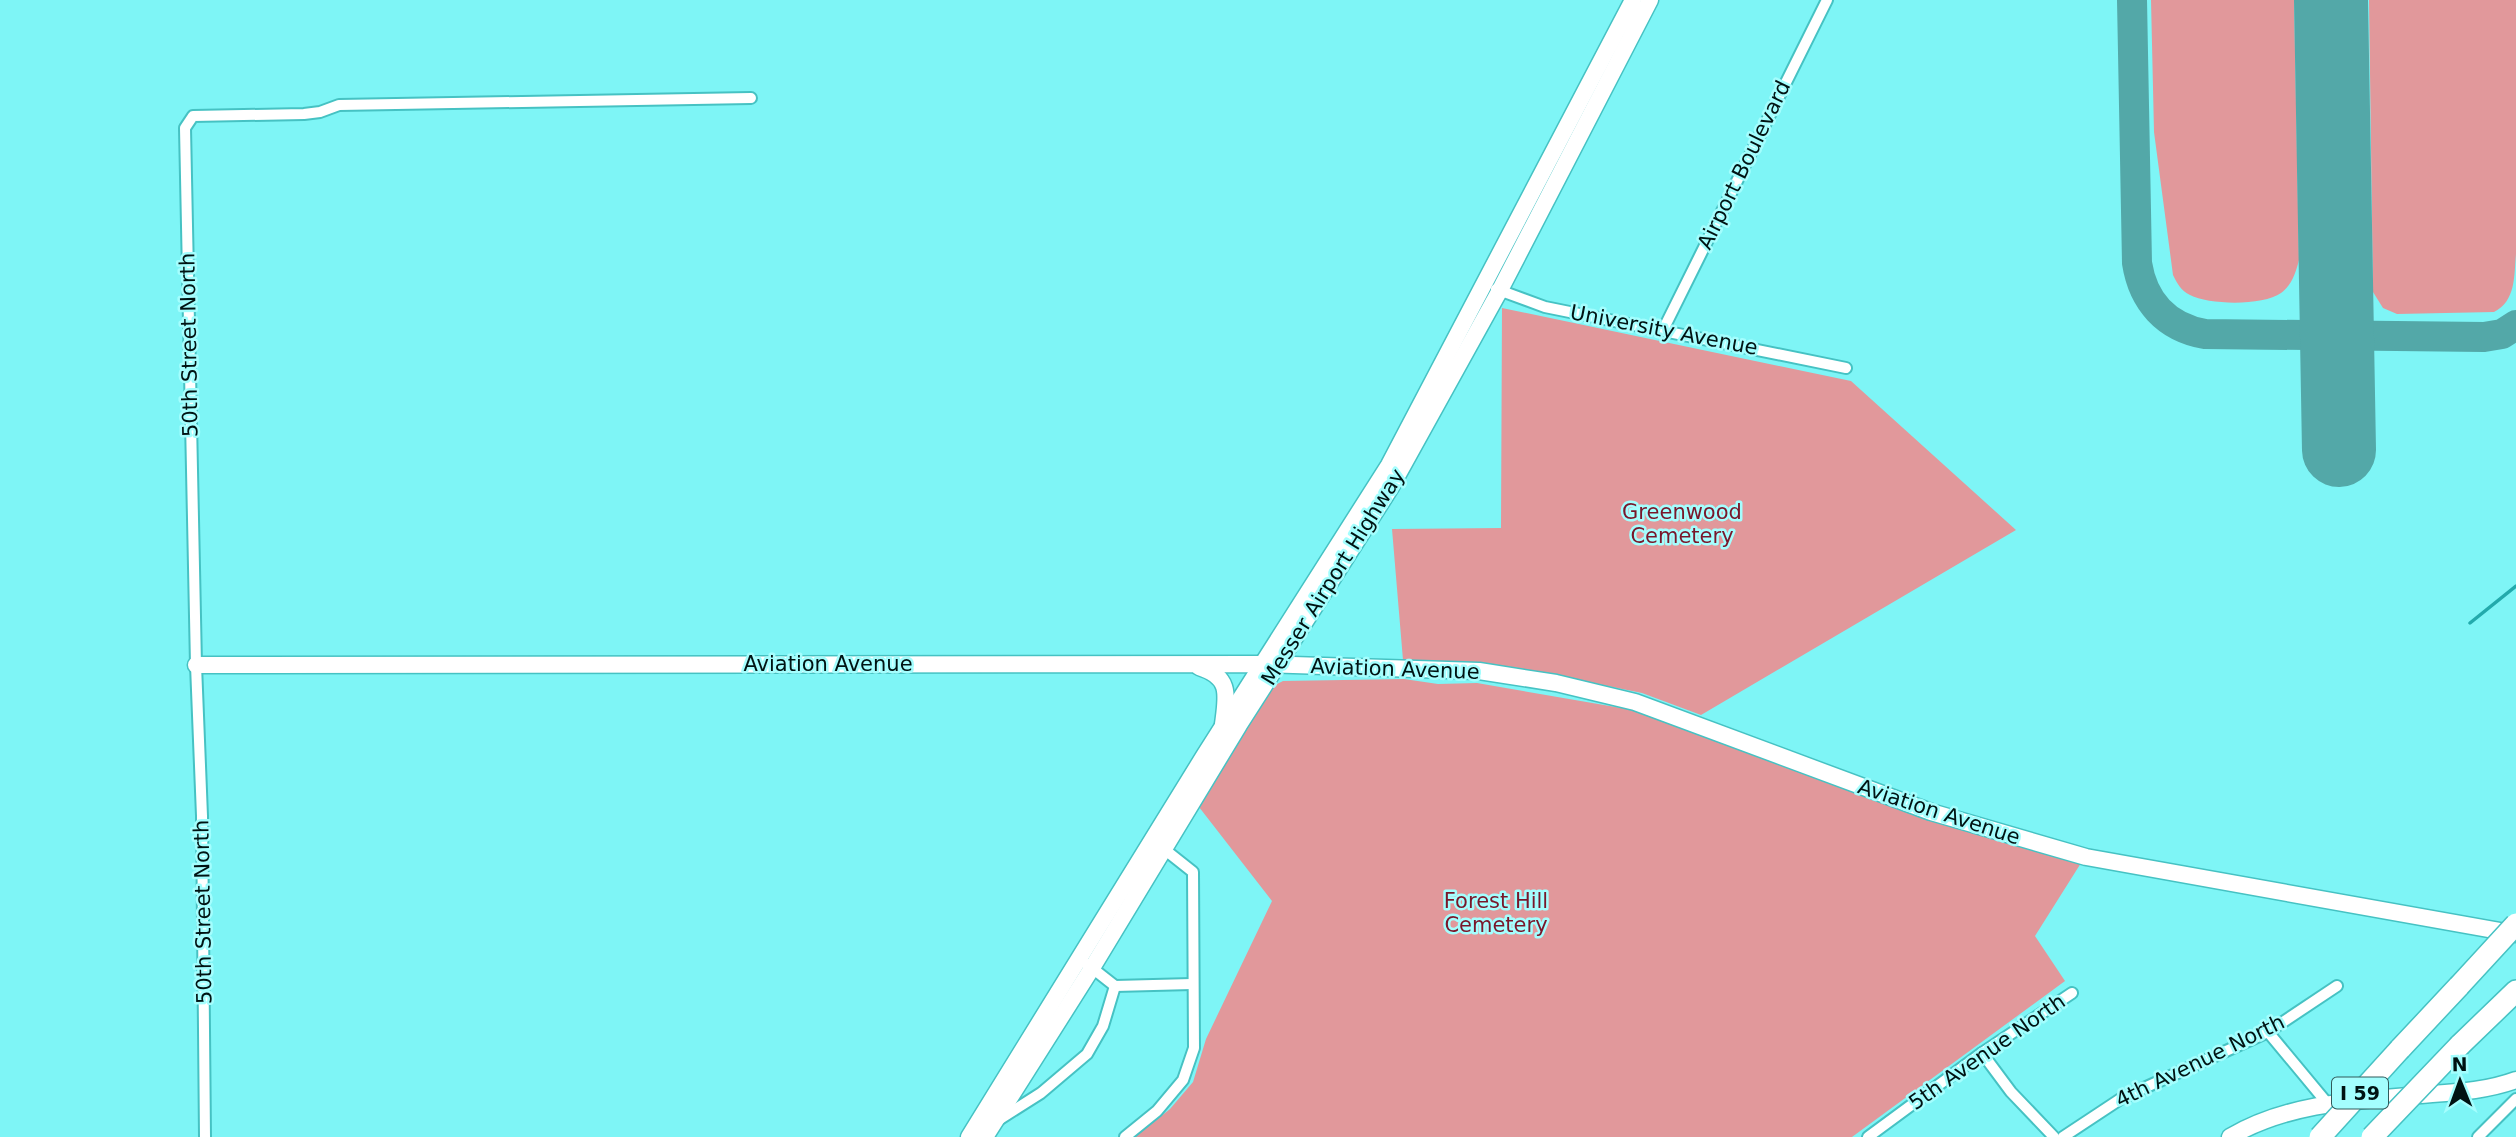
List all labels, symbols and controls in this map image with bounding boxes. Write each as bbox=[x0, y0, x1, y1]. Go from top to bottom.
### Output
street label: Airport Boulevard bbox=[1693, 77, 1795, 253]
street label: 50th Street North bbox=[175, 253, 203, 437]
street label: University Avenue bbox=[1568, 300, 1760, 360]
street label: Messer Airport Highway bbox=[1256, 464, 1410, 690]
park label: Greenwood Cemetery bbox=[1622, 500, 1742, 548]
street label: Aviation Avenue bbox=[743, 652, 913, 676]
street label: Aviation Avenue bbox=[1310, 654, 1480, 684]
street label: Aviation Avenue bbox=[1855, 774, 2023, 850]
street label: 50th Street North bbox=[189, 820, 217, 1004]
park label: Forest Hill Cemetery bbox=[1444, 889, 1548, 937]
street label: 5th Avenue North bbox=[1904, 989, 2070, 1115]
street label: 4th Avenue North bbox=[2112, 1010, 2288, 1112]
north arrow bbox=[2425, 1046, 2495, 1116]
text: N bbox=[2452, 1053, 2468, 1075]
road number: I 59 bbox=[2332, 1078, 2388, 1108]

